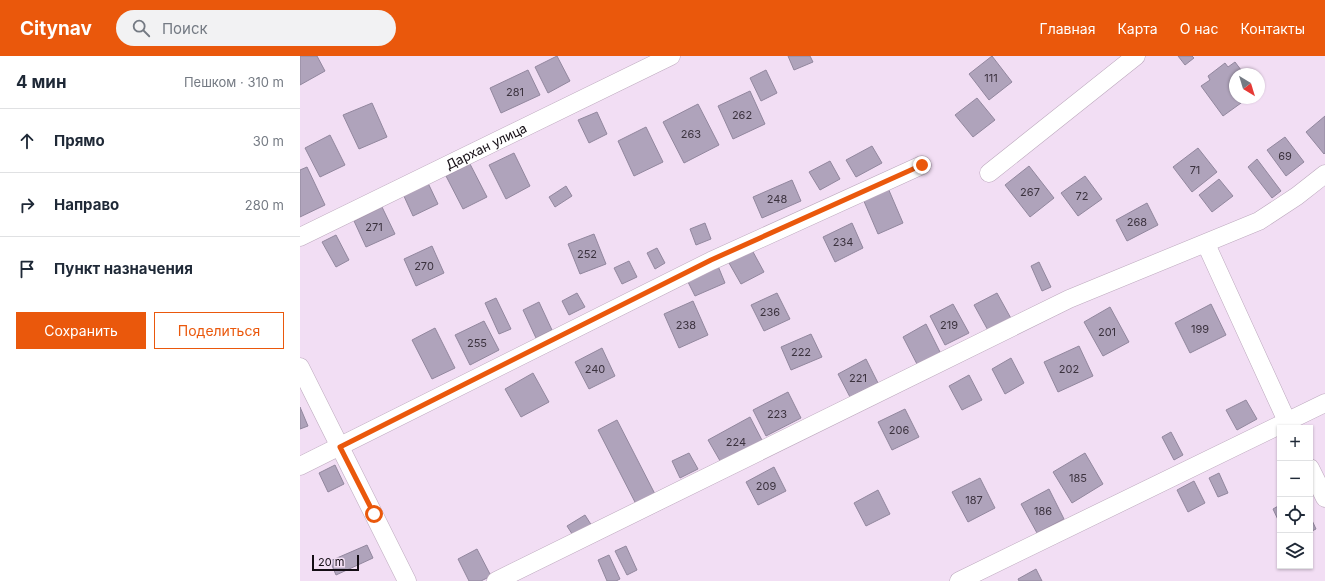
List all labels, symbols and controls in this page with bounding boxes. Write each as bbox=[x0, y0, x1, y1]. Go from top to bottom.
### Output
search box bbox=[116, 10, 396, 46]
text: Citynav bbox=[20, 17, 92, 40]
icon: search bbox=[130, 17, 152, 39]
text: Поиск bbox=[162, 19, 208, 38]
text: Главная bbox=[1040, 20, 1095, 37]
text: Карта bbox=[1117, 20, 1158, 37]
text: О нас bbox=[1180, 20, 1218, 37]
text: Контакты bbox=[1240, 20, 1305, 37]
north arrow bbox=[1229, 68, 1265, 104]
house number: 111 bbox=[984, 71, 998, 85]
text: 4 мин bbox=[16, 72, 67, 92]
text: Пешком · 310 m bbox=[184, 74, 284, 90]
house number: 281 bbox=[506, 85, 524, 99]
house number: 262 bbox=[732, 108, 752, 122]
street label: Дархан улица bbox=[443, 120, 529, 173]
house number: 263 bbox=[681, 127, 701, 141]
icon: ahead bbox=[16, 130, 38, 152]
text: Прямо bbox=[54, 131, 105, 150]
text: 30 m bbox=[253, 133, 284, 149]
house number: 69 bbox=[1278, 149, 1292, 163]
route end bbox=[913, 156, 931, 174]
house number: 71 bbox=[1190, 163, 1200, 177]
house number: 267 bbox=[1020, 185, 1040, 199]
house number: 72 bbox=[1076, 189, 1088, 203]
house number: 248 bbox=[767, 192, 787, 206]
icon: right bbox=[16, 194, 38, 216]
text: Направо bbox=[54, 195, 119, 214]
text: 280 m bbox=[245, 197, 284, 213]
house number: 268 bbox=[1127, 215, 1147, 229]
house number: 271 bbox=[365, 220, 383, 234]
house number: 234 bbox=[833, 235, 853, 249]
house number: 252 bbox=[577, 247, 597, 261]
icon: arrive bbox=[16, 258, 38, 280]
text: Пункт назначения bbox=[54, 259, 193, 278]
house number: 270 bbox=[414, 259, 434, 273]
house number: 236 bbox=[760, 305, 780, 319]
button: Сохранить bbox=[16, 312, 146, 349]
button: Поделиться bbox=[154, 312, 284, 349]
house number: 238 bbox=[676, 318, 696, 332]
house number: 219 bbox=[940, 318, 958, 332]
house number: 199 bbox=[1191, 322, 1209, 336]
house number: 201 bbox=[1098, 325, 1116, 339]
house number: 255 bbox=[467, 336, 487, 350]
house number: 222 bbox=[791, 345, 811, 359]
house number: 240 bbox=[585, 362, 605, 376]
house number: 202 bbox=[1059, 362, 1079, 376]
house number: 221 bbox=[849, 371, 867, 385]
house number: 223 bbox=[767, 407, 787, 421]
house number: 206 bbox=[889, 423, 909, 437]
map controls bbox=[1277, 425, 1313, 569]
button: + bbox=[1277, 425, 1313, 461]
house number: 224 bbox=[726, 435, 746, 449]
button: − bbox=[1277, 461, 1313, 497]
house number: 185 bbox=[1069, 471, 1087, 485]
house number: 209 bbox=[756, 479, 776, 493]
house number: 187 bbox=[965, 493, 983, 507]
button: locate bbox=[1277, 497, 1313, 533]
house number: 186 bbox=[1034, 504, 1052, 518]
route start bbox=[365, 505, 383, 523]
button: layers bbox=[1277, 533, 1313, 569]
scale bar bbox=[312, 553, 359, 572]
text: 20 m bbox=[318, 555, 344, 569]

